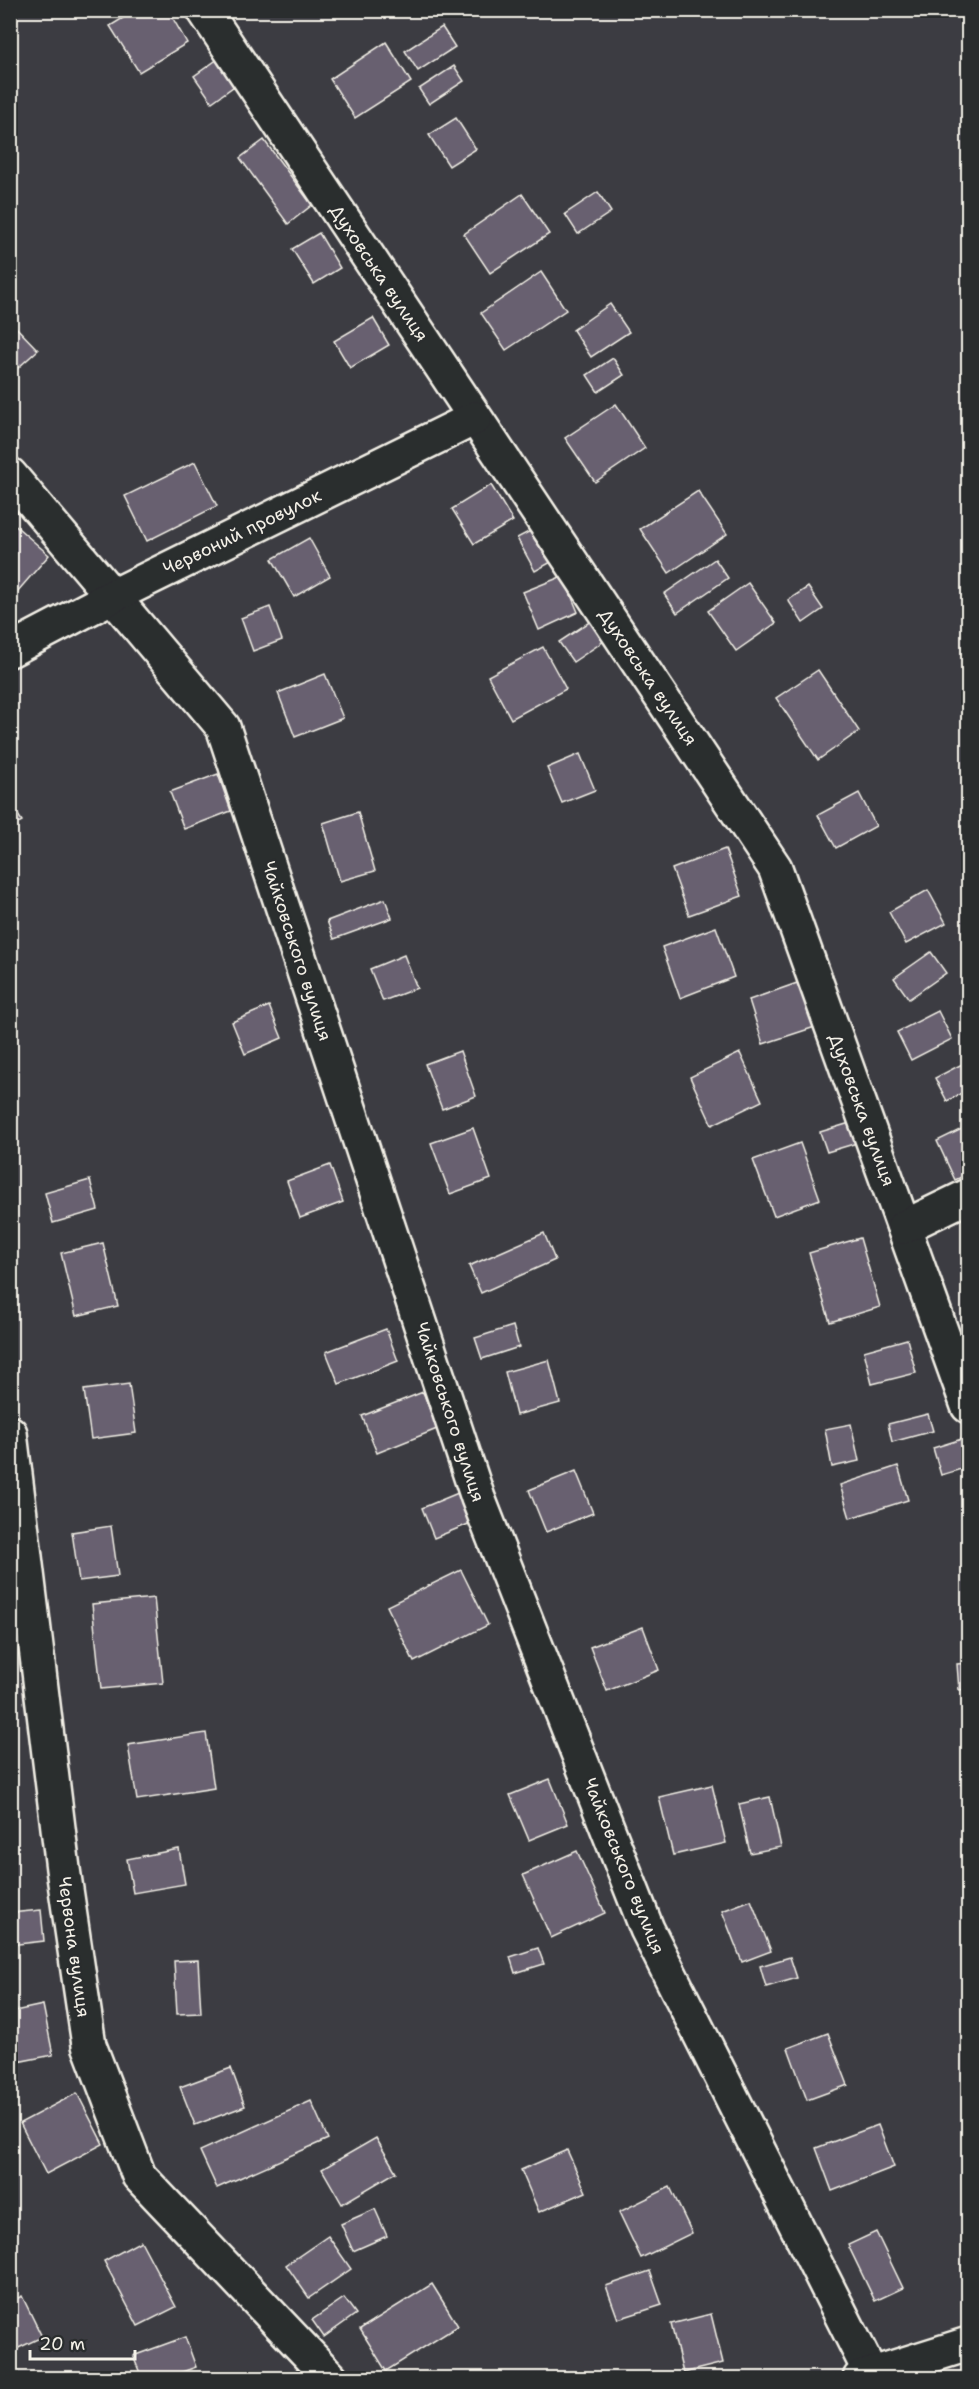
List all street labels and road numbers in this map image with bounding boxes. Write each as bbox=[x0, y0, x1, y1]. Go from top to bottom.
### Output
street label: Духовська вулиця bbox=[324, 200, 434, 346]
street label: Червоний провулок bbox=[159, 483, 325, 581]
street label: Духовська вулиця bbox=[593, 604, 703, 750]
street label: Чайковського вулиця bbox=[257, 858, 337, 1044]
street label: Духовська вулиця bbox=[823, 1030, 901, 1190]
street label: Чайковського вулиця bbox=[410, 1319, 490, 1505]
street label: Чайковського вулиця bbox=[578, 1774, 670, 1958]
street label: Червона вулиця bbox=[52, 1875, 96, 2019]

